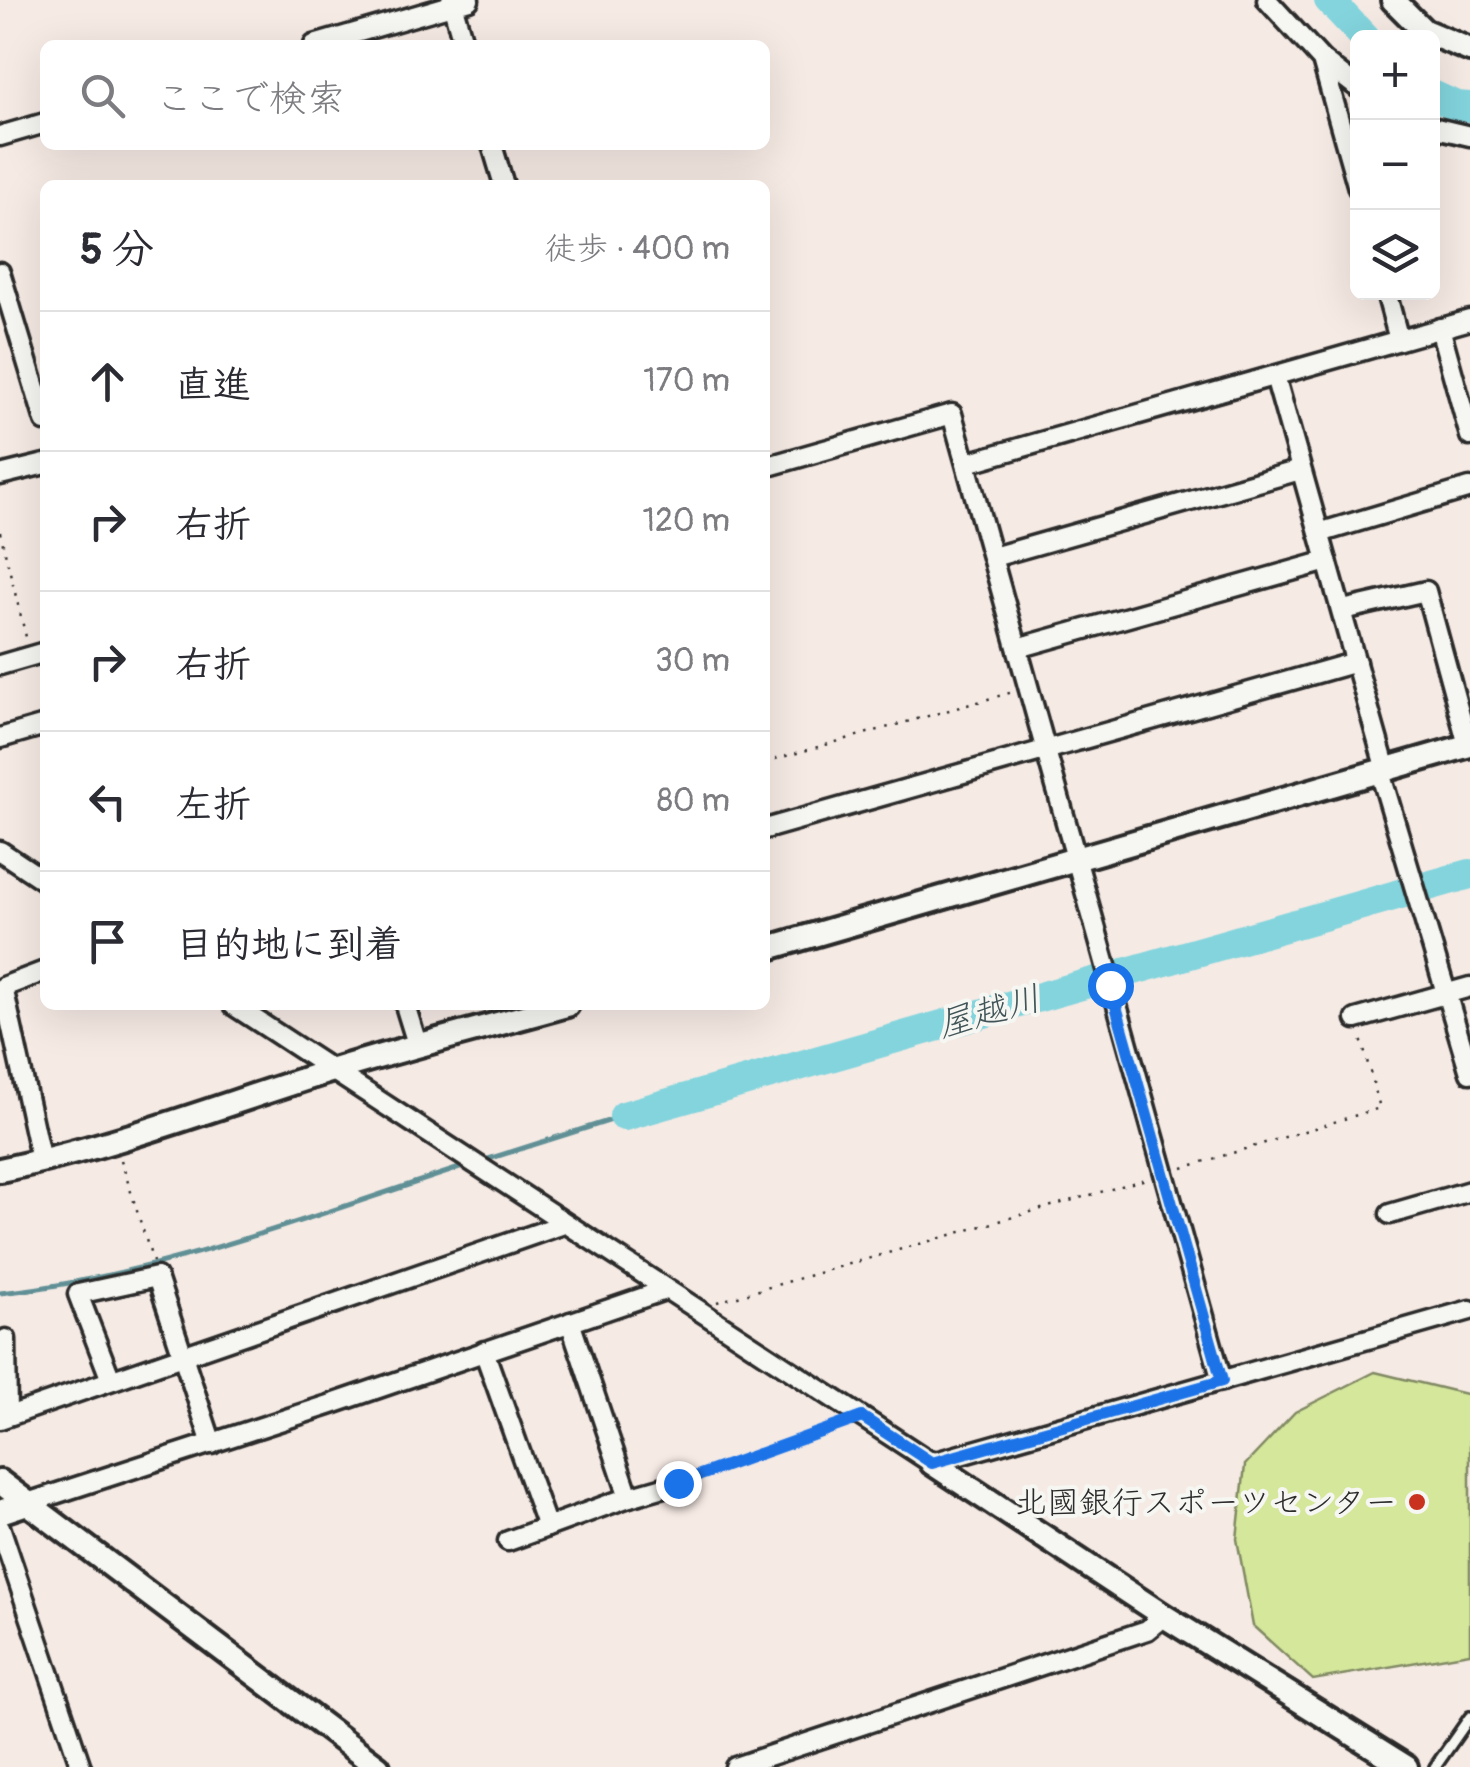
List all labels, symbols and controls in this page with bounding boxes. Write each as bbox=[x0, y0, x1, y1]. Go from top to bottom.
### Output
map controls bbox=[1350, 30, 1440, 300]
button: + bbox=[1350, 30, 1440, 120]
search box bbox=[40, 40, 770, 150]
icon: search bbox=[75, 68, 130, 123]
text: ここで検索 bbox=[155, 75, 345, 123]
button: − bbox=[1350, 120, 1440, 210]
button: layers bbox=[1350, 210, 1440, 300]
text: 5 分 bbox=[80, 224, 154, 276]
text: 徒歩 · 400 m bbox=[544, 229, 730, 269]
icon: ahead bbox=[80, 354, 135, 409]
text: 直進 bbox=[175, 361, 251, 409]
text: 170 m bbox=[643, 361, 730, 401]
icon: right bbox=[80, 494, 135, 549]
text: 右折 bbox=[175, 501, 251, 549]
text: 120 m bbox=[642, 501, 730, 541]
icon: right bbox=[80, 634, 135, 689]
text: 右折 bbox=[175, 641, 251, 689]
text: 30 m bbox=[655, 641, 730, 681]
icon: left bbox=[80, 774, 135, 829]
text: 左折 bbox=[175, 781, 251, 829]
text: 80 m bbox=[657, 781, 730, 821]
icon: arrive bbox=[80, 914, 135, 969]
text: 目的地に到着 bbox=[175, 921, 403, 969]
route start bbox=[1088, 963, 1134, 1009]
water label: 屋越川 bbox=[933, 976, 1046, 1048]
route end bbox=[656, 1461, 702, 1507]
place label: 北國銀行スポーツセンター bbox=[1015, 1483, 1397, 1523]
marker: 北國銀行スポーツセンター bbox=[1406, 1491, 1428, 1513]

